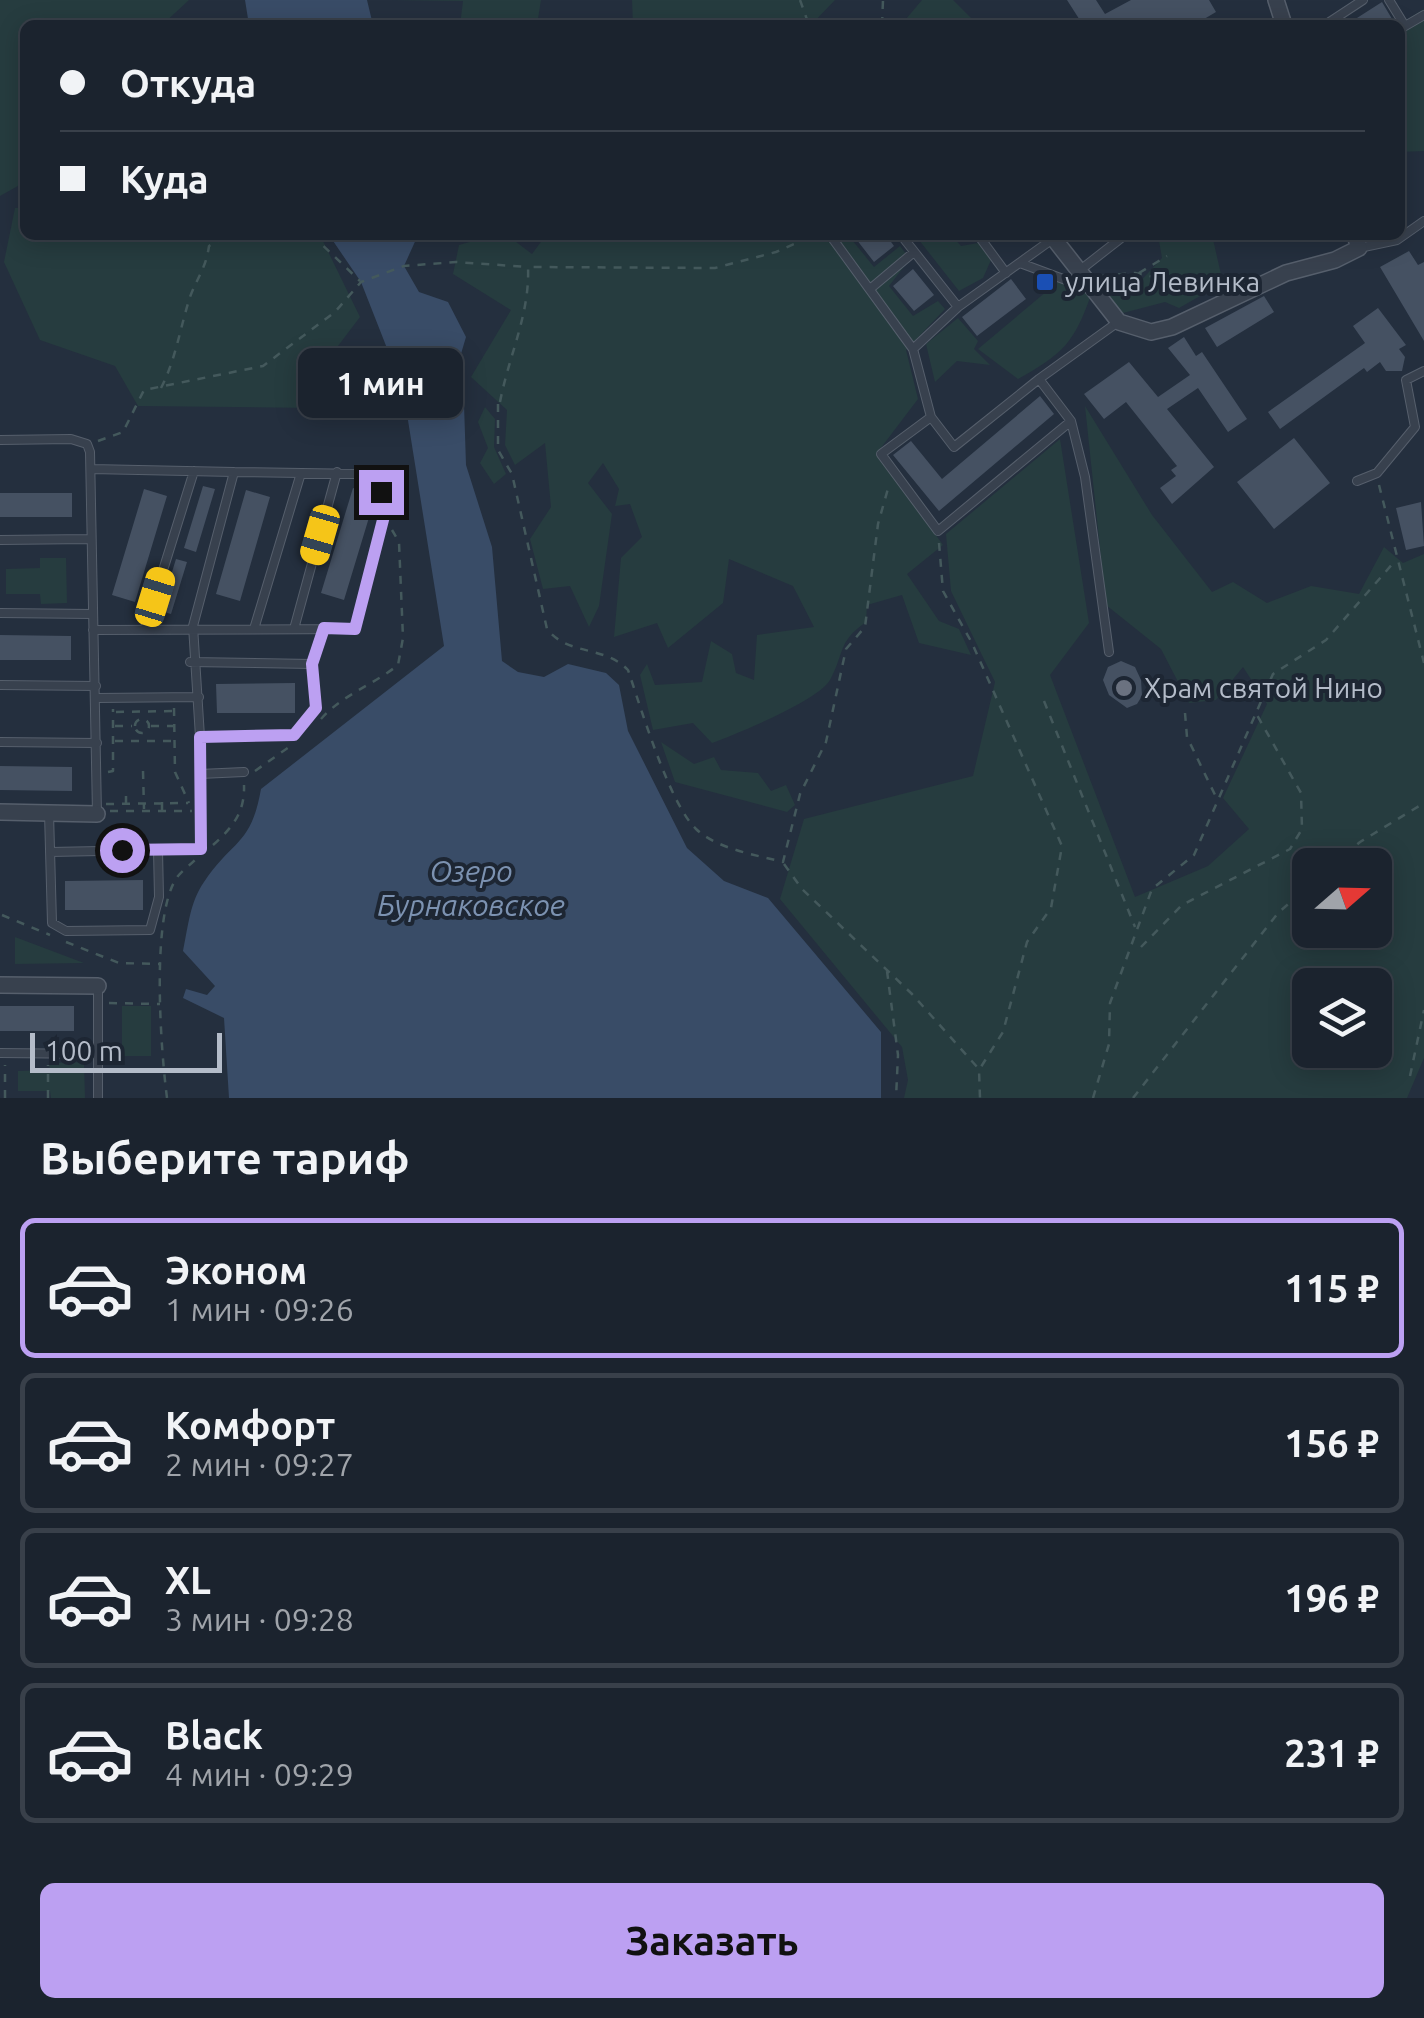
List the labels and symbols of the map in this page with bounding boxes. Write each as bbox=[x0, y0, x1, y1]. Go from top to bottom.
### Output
place label: улица Левинка bbox=[1065, 266, 1260, 297]
marker: улица Левинка bbox=[1034, 271, 1056, 293]
callout: 1 мин bbox=[298, 347, 464, 417]
route end bbox=[359, 470, 404, 515]
car bbox=[297, 502, 343, 568]
car bbox=[132, 564, 178, 630]
place label: Храм святой Нино bbox=[1144, 672, 1383, 703]
marker: Храм святой Нино bbox=[1113, 677, 1135, 699]
route start bbox=[100, 828, 145, 873]
north arrow bbox=[1292, 848, 1392, 948]
water label: Озеро Бурнаковское bbox=[377, 854, 565, 922]
scale bar bbox=[30, 1028, 222, 1072]

